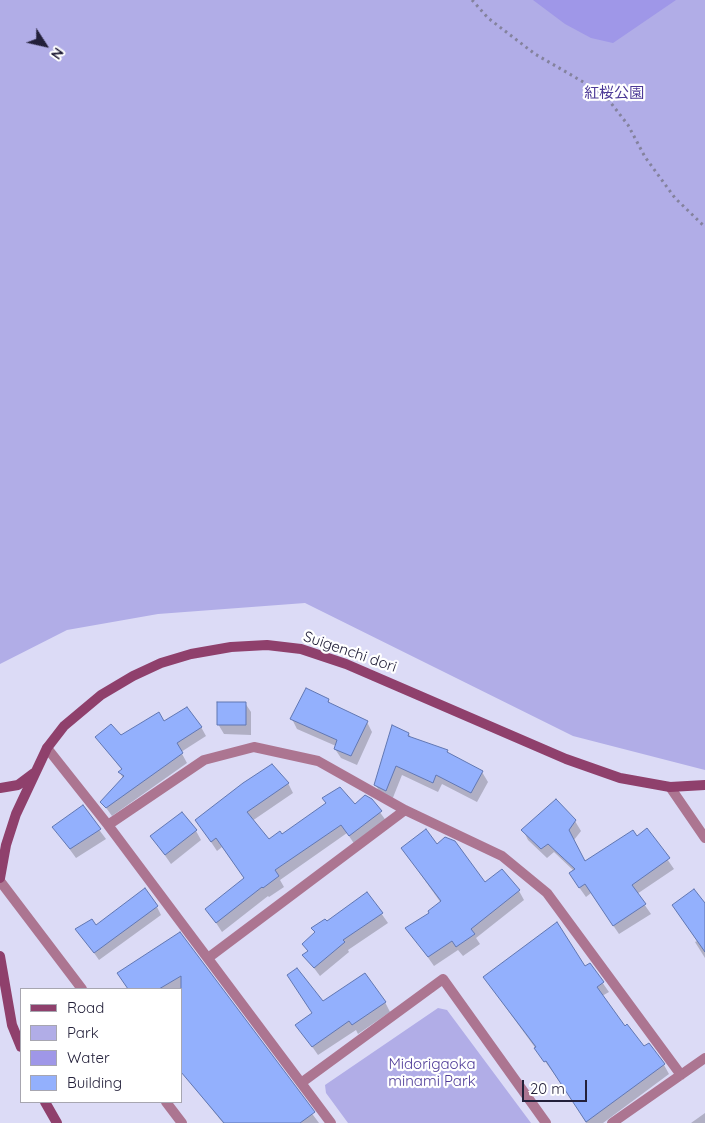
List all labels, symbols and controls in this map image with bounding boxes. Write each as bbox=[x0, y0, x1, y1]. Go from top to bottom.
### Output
north arrow bbox=[20, 20, 70, 70]
text: N bbox=[47, 44, 68, 63]
park label: 紅桜公園 bbox=[584, 84, 644, 102]
street label: Suigenchi dori bbox=[301, 628, 399, 676]
legend bbox=[20, 988, 182, 1103]
text: Road bbox=[67, 998, 104, 1017]
text: Park bbox=[67, 1023, 99, 1042]
text: Water bbox=[67, 1048, 110, 1067]
park label: Midorigaoka minami Park bbox=[388, 1055, 476, 1090]
scale bar bbox=[525, 1070, 590, 1102]
text: Building bbox=[67, 1073, 122, 1092]
text: 20 m bbox=[530, 1079, 565, 1098]

